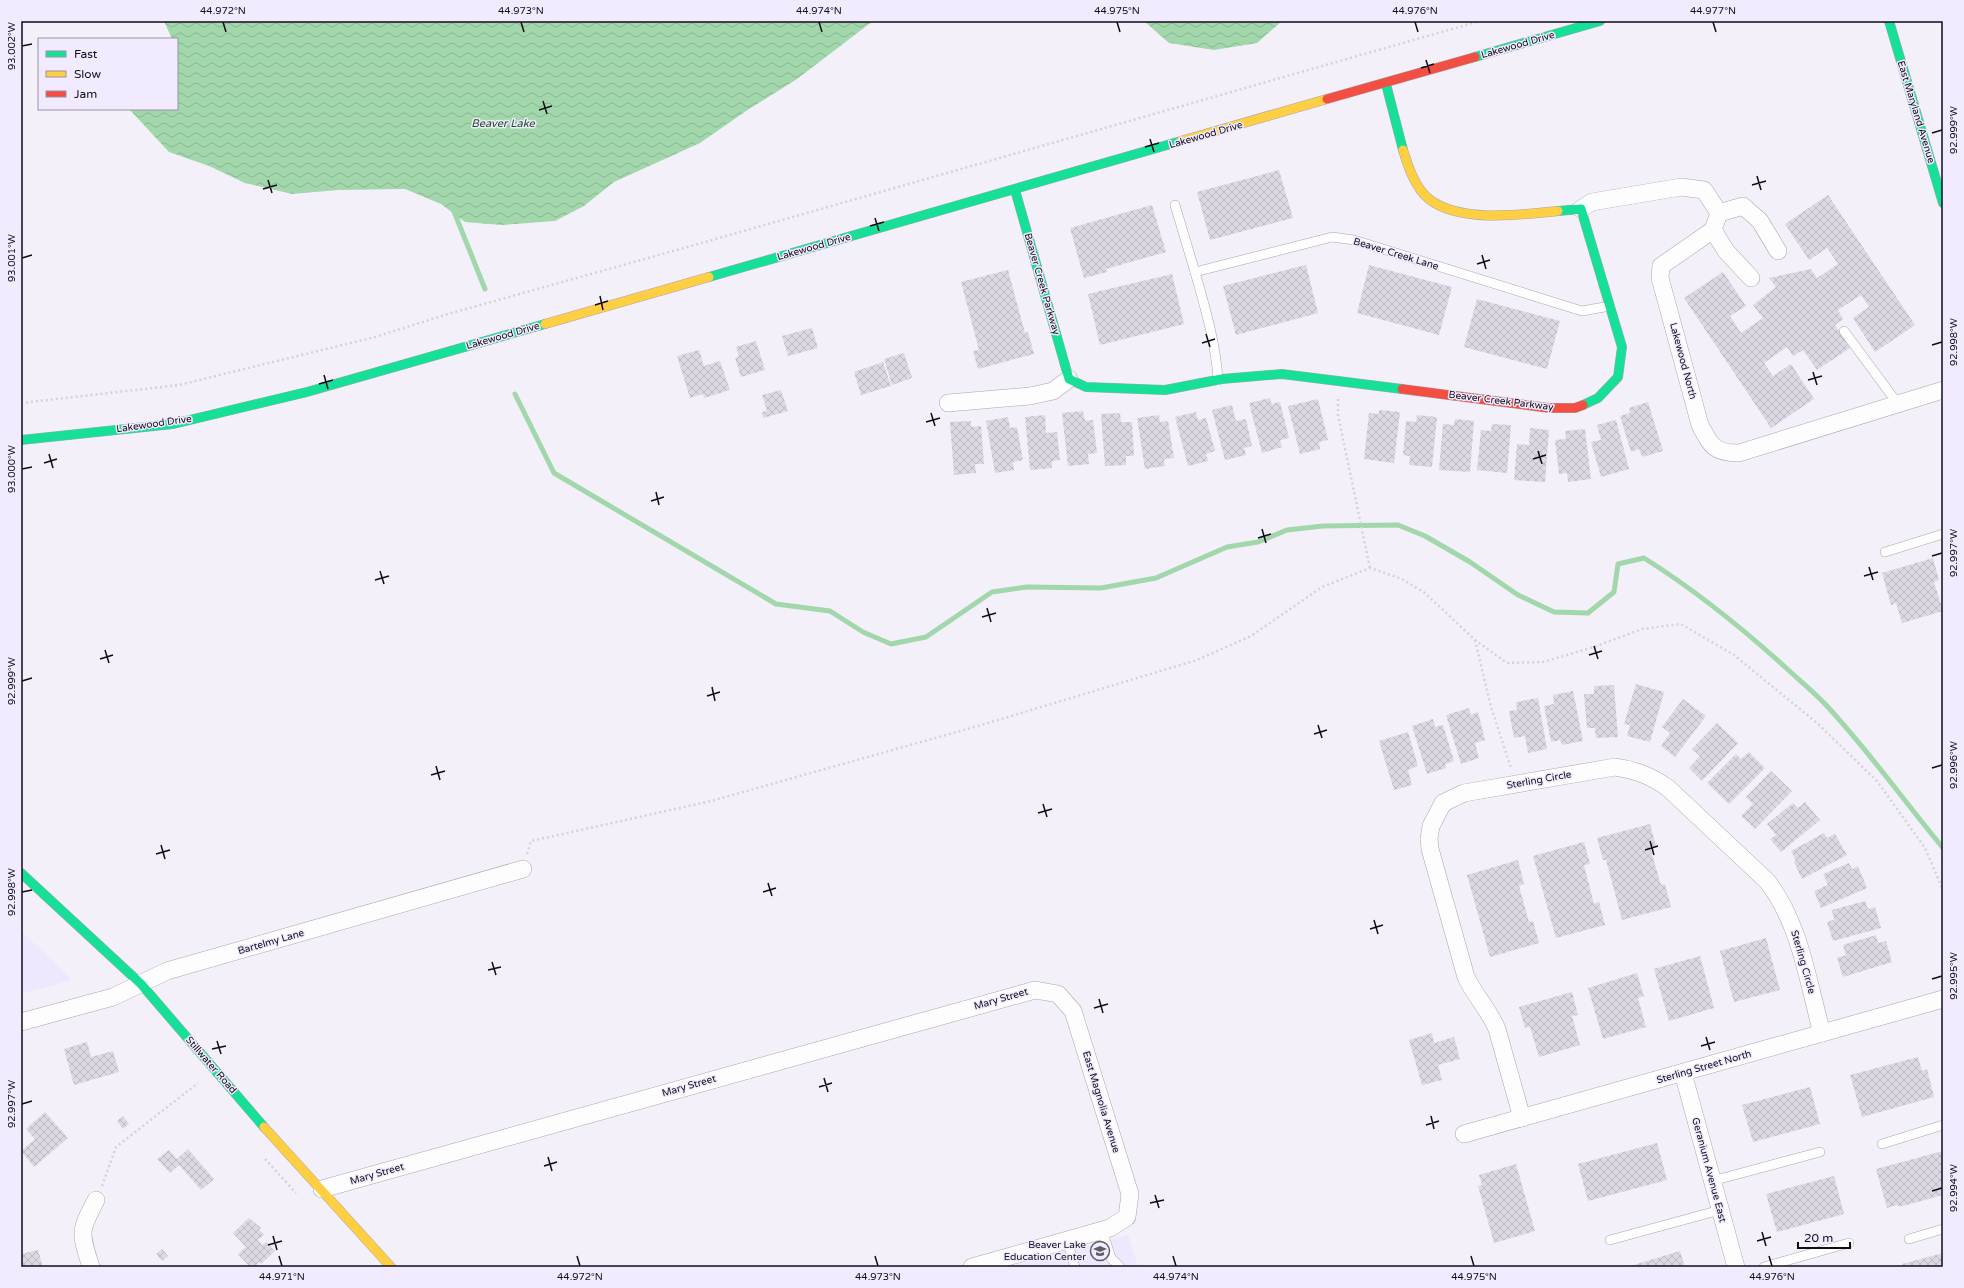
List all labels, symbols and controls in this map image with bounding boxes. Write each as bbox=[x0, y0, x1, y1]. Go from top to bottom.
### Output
text: 44.972°N bbox=[200, 5, 246, 17]
text: 44.973°N bbox=[498, 5, 544, 17]
text: 44.974°N bbox=[796, 5, 842, 17]
text: 44.975°N bbox=[1094, 5, 1140, 17]
text: 44.976°N bbox=[1392, 5, 1438, 17]
text: 44.977°N bbox=[1690, 5, 1736, 17]
text: 93.002°W bbox=[6, 22, 18, 70]
street label: Lakewood Drive bbox=[1480, 29, 1556, 61]
legend bbox=[38, 38, 178, 110]
text: Fast bbox=[74, 47, 98, 61]
street label: East Maryland Avenue bbox=[1895, 59, 1937, 165]
text: Slow bbox=[74, 67, 101, 81]
text: Jam bbox=[74, 87, 97, 101]
text: 92.999°W bbox=[1948, 106, 1960, 154]
water label: Beaver Lake bbox=[471, 117, 536, 130]
street label: Lakewood Drive bbox=[1168, 119, 1244, 151]
street label: Lakewood Drive bbox=[776, 231, 852, 263]
street label: Beaver Creek Parkway bbox=[1022, 232, 1062, 337]
text: 93.001°W bbox=[6, 234, 18, 282]
street label: Beaver Creek Lane bbox=[1352, 235, 1440, 273]
text: 92.998°W bbox=[1948, 318, 1960, 366]
street label: Lakewood Drive bbox=[465, 320, 541, 352]
street label: Lakewood North bbox=[1667, 321, 1699, 401]
street label: Beaver Creek Parkway bbox=[1448, 389, 1555, 413]
street label: Lakewood Drive bbox=[116, 413, 193, 435]
text: 93.000°W bbox=[6, 445, 18, 493]
text: 92.997°W bbox=[1948, 529, 1960, 577]
text: 92.999°W bbox=[6, 657, 18, 705]
text: 92.996°W bbox=[1948, 741, 1960, 789]
street label: Sterling Circle bbox=[1506, 768, 1573, 792]
text: 92.998°W bbox=[6, 868, 18, 916]
street label: Bartelmy Lane bbox=[236, 927, 306, 957]
street label: Sterling Circle bbox=[1788, 929, 1818, 996]
text: 92.995°W bbox=[1948, 952, 1960, 1000]
street label: Mary Street bbox=[973, 986, 1030, 1012]
street label: Stillwater Road bbox=[183, 1034, 239, 1096]
street label: Sterling Street North bbox=[1655, 1048, 1753, 1086]
street label: East Magnolia Avenue bbox=[1080, 1050, 1122, 1155]
street label: Mary Street bbox=[661, 1073, 718, 1099]
text: 92.997°W bbox=[6, 1080, 18, 1128]
street label: Geranium Avenue East bbox=[1689, 1116, 1729, 1224]
street label: Mary Street bbox=[349, 1161, 406, 1187]
text: 92.994°W bbox=[1948, 1164, 1960, 1212]
scale bar bbox=[1798, 1224, 1850, 1250]
text: 20 m bbox=[1804, 1231, 1833, 1245]
place label: Beaver Lake Education Center bbox=[1004, 1239, 1086, 1263]
school or university icon: Beaver Lake Education Center bbox=[1089, 1240, 1111, 1262]
text: 44.971°N bbox=[259, 1271, 305, 1283]
text: 44.972°N bbox=[557, 1271, 603, 1283]
text: 44.973°N bbox=[855, 1271, 901, 1283]
text: 44.974°N bbox=[1153, 1271, 1199, 1283]
text: 44.975°N bbox=[1451, 1271, 1497, 1283]
text: 44.976°N bbox=[1749, 1271, 1795, 1283]

